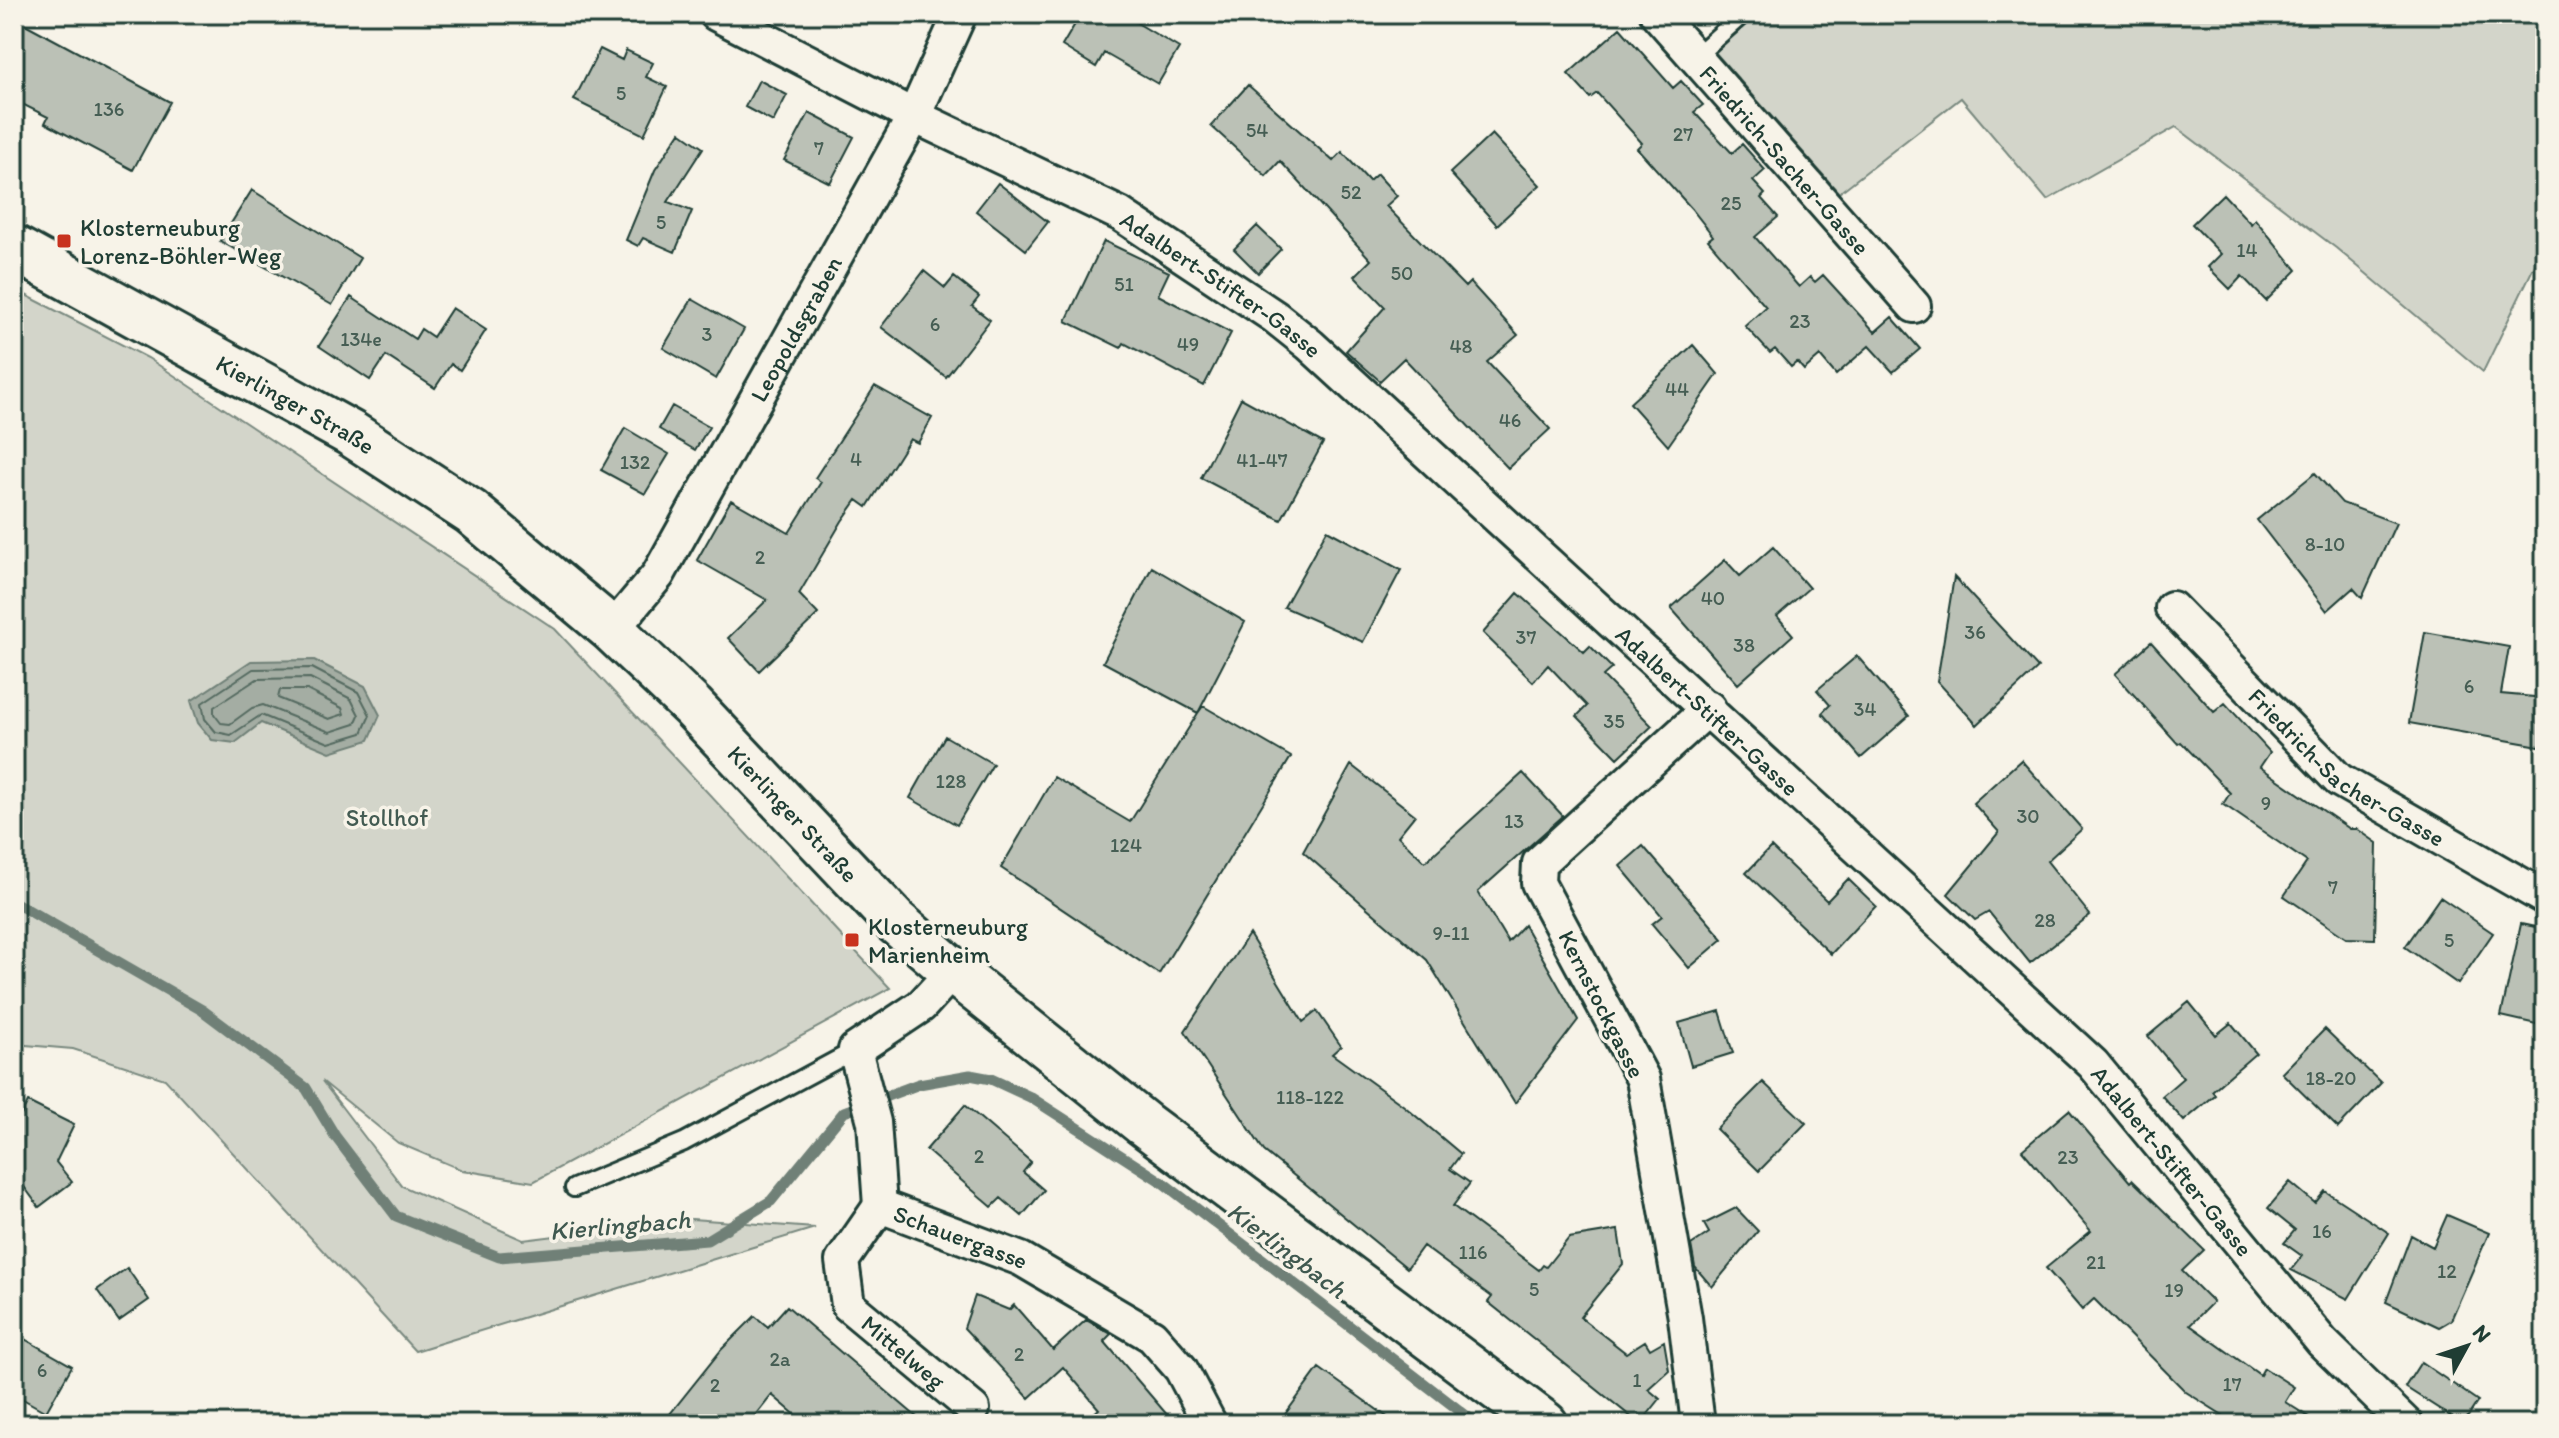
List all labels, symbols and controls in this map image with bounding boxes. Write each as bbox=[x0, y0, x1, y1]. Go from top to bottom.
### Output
street label: Friedrich-Sacher-Gasse bbox=[1694, 59, 1876, 260]
house number: 5 bbox=[616, 81, 626, 105]
house number: 136 bbox=[94, 97, 124, 121]
house number: 54 bbox=[1246, 118, 1268, 142]
house number: 27 bbox=[1673, 122, 1693, 146]
house number: 7 bbox=[814, 136, 824, 160]
house number: 52 bbox=[1340, 180, 1362, 204]
house number: 25 bbox=[1720, 191, 1742, 215]
street label: Adalbert-Stifter-Gasse bbox=[1115, 204, 1328, 363]
house number: 5 bbox=[656, 210, 666, 234]
place label: Klosterneuburg Lorenz-Böhler-Weg bbox=[80, 213, 282, 270]
marker: Klosterneuburg Lorenz-Böhler-Weg bbox=[55, 232, 73, 250]
house number: 14 bbox=[2236, 238, 2258, 262]
street label: Leopoldsgraben bbox=[743, 250, 848, 406]
house number: 50 bbox=[1391, 261, 1413, 285]
house number: 51 bbox=[1114, 272, 1134, 296]
house number: 23 bbox=[1789, 309, 1811, 333]
house number: 6 bbox=[930, 312, 940, 336]
house number: 3 bbox=[702, 322, 713, 346]
house number: 134e bbox=[340, 327, 382, 351]
house number: 49 bbox=[1177, 332, 1199, 356]
house number: 48 bbox=[1450, 334, 1473, 358]
street label: Kierlinger Straße bbox=[211, 348, 381, 460]
house number: 44 bbox=[1665, 377, 1689, 401]
house number: 46 bbox=[1499, 408, 1521, 432]
house number: 4 bbox=[850, 447, 862, 471]
house number: 41-47 bbox=[1236, 448, 1288, 472]
house number: 132 bbox=[620, 450, 651, 474]
house number: 8-10 bbox=[2305, 532, 2345, 556]
house number: 2 bbox=[755, 545, 766, 569]
house number: 40 bbox=[1701, 586, 1725, 610]
street label: Adalbert-Stifter-Gasse bbox=[1610, 619, 1806, 802]
house number: 36 bbox=[1964, 620, 1986, 644]
house number: 37 bbox=[1516, 625, 1536, 649]
house number: 38 bbox=[1733, 633, 1755, 657]
house number: 6 bbox=[2464, 674, 2474, 698]
street label: Friedrich-Sacher-Gasse bbox=[2243, 681, 2450, 852]
house number: 34 bbox=[1854, 697, 1876, 721]
house number: 35 bbox=[1603, 709, 1625, 733]
street label: Kierlinger Straße bbox=[722, 739, 865, 888]
house number: 128 bbox=[936, 769, 966, 793]
house number: 9 bbox=[2261, 791, 2271, 815]
park label: Stollhof bbox=[346, 803, 428, 832]
house number: 30 bbox=[2016, 804, 2040, 828]
house number: 13 bbox=[1504, 809, 1524, 833]
house number: 124 bbox=[1110, 833, 1142, 857]
house number: 7 bbox=[2328, 875, 2338, 899]
house number: 28 bbox=[2034, 908, 2056, 932]
place label: Klosterneuburg Marienheim bbox=[868, 912, 1029, 969]
house number: 9-11 bbox=[1432, 921, 1470, 945]
street label: Kernstockgasse bbox=[1552, 925, 1652, 1083]
house number: 5 bbox=[2444, 928, 2454, 952]
marker: Klosterneuburg Marienheim bbox=[843, 931, 861, 949]
street label: Adalbert-Stifter-Gasse bbox=[2086, 1059, 2260, 1262]
house number: 18-20 bbox=[2305, 1066, 2357, 1090]
house number: 118-122 bbox=[1276, 1085, 1344, 1109]
house number: 2 bbox=[974, 1144, 985, 1168]
house number: 23 bbox=[2057, 1145, 2079, 1169]
water label: Kierlingbach bbox=[1221, 1195, 1354, 1306]
street label: Schauergasse bbox=[890, 1198, 1034, 1275]
water label: Kierlingbach bbox=[548, 1203, 693, 1247]
house number: 16 bbox=[2312, 1219, 2332, 1243]
house number: 116 bbox=[1458, 1240, 1488, 1264]
house number: 21 bbox=[2086, 1250, 2106, 1274]
house number: 12 bbox=[2437, 1259, 2457, 1283]
house number: 5 bbox=[1529, 1277, 1539, 1301]
house number: 19 bbox=[2164, 1278, 2184, 1302]
north arrow bbox=[2427, 1306, 2507, 1386]
street label: Mittelweg bbox=[856, 1308, 952, 1395]
text: N bbox=[2467, 1319, 2497, 1348]
house number: 2 bbox=[1014, 1342, 1025, 1366]
house number: 2a bbox=[770, 1347, 791, 1371]
house number: 6 bbox=[37, 1358, 47, 1382]
house number: 1 bbox=[1632, 1368, 1642, 1392]
house number: 17 bbox=[2222, 1372, 2242, 1396]
house number: 2 bbox=[710, 1373, 721, 1397]

